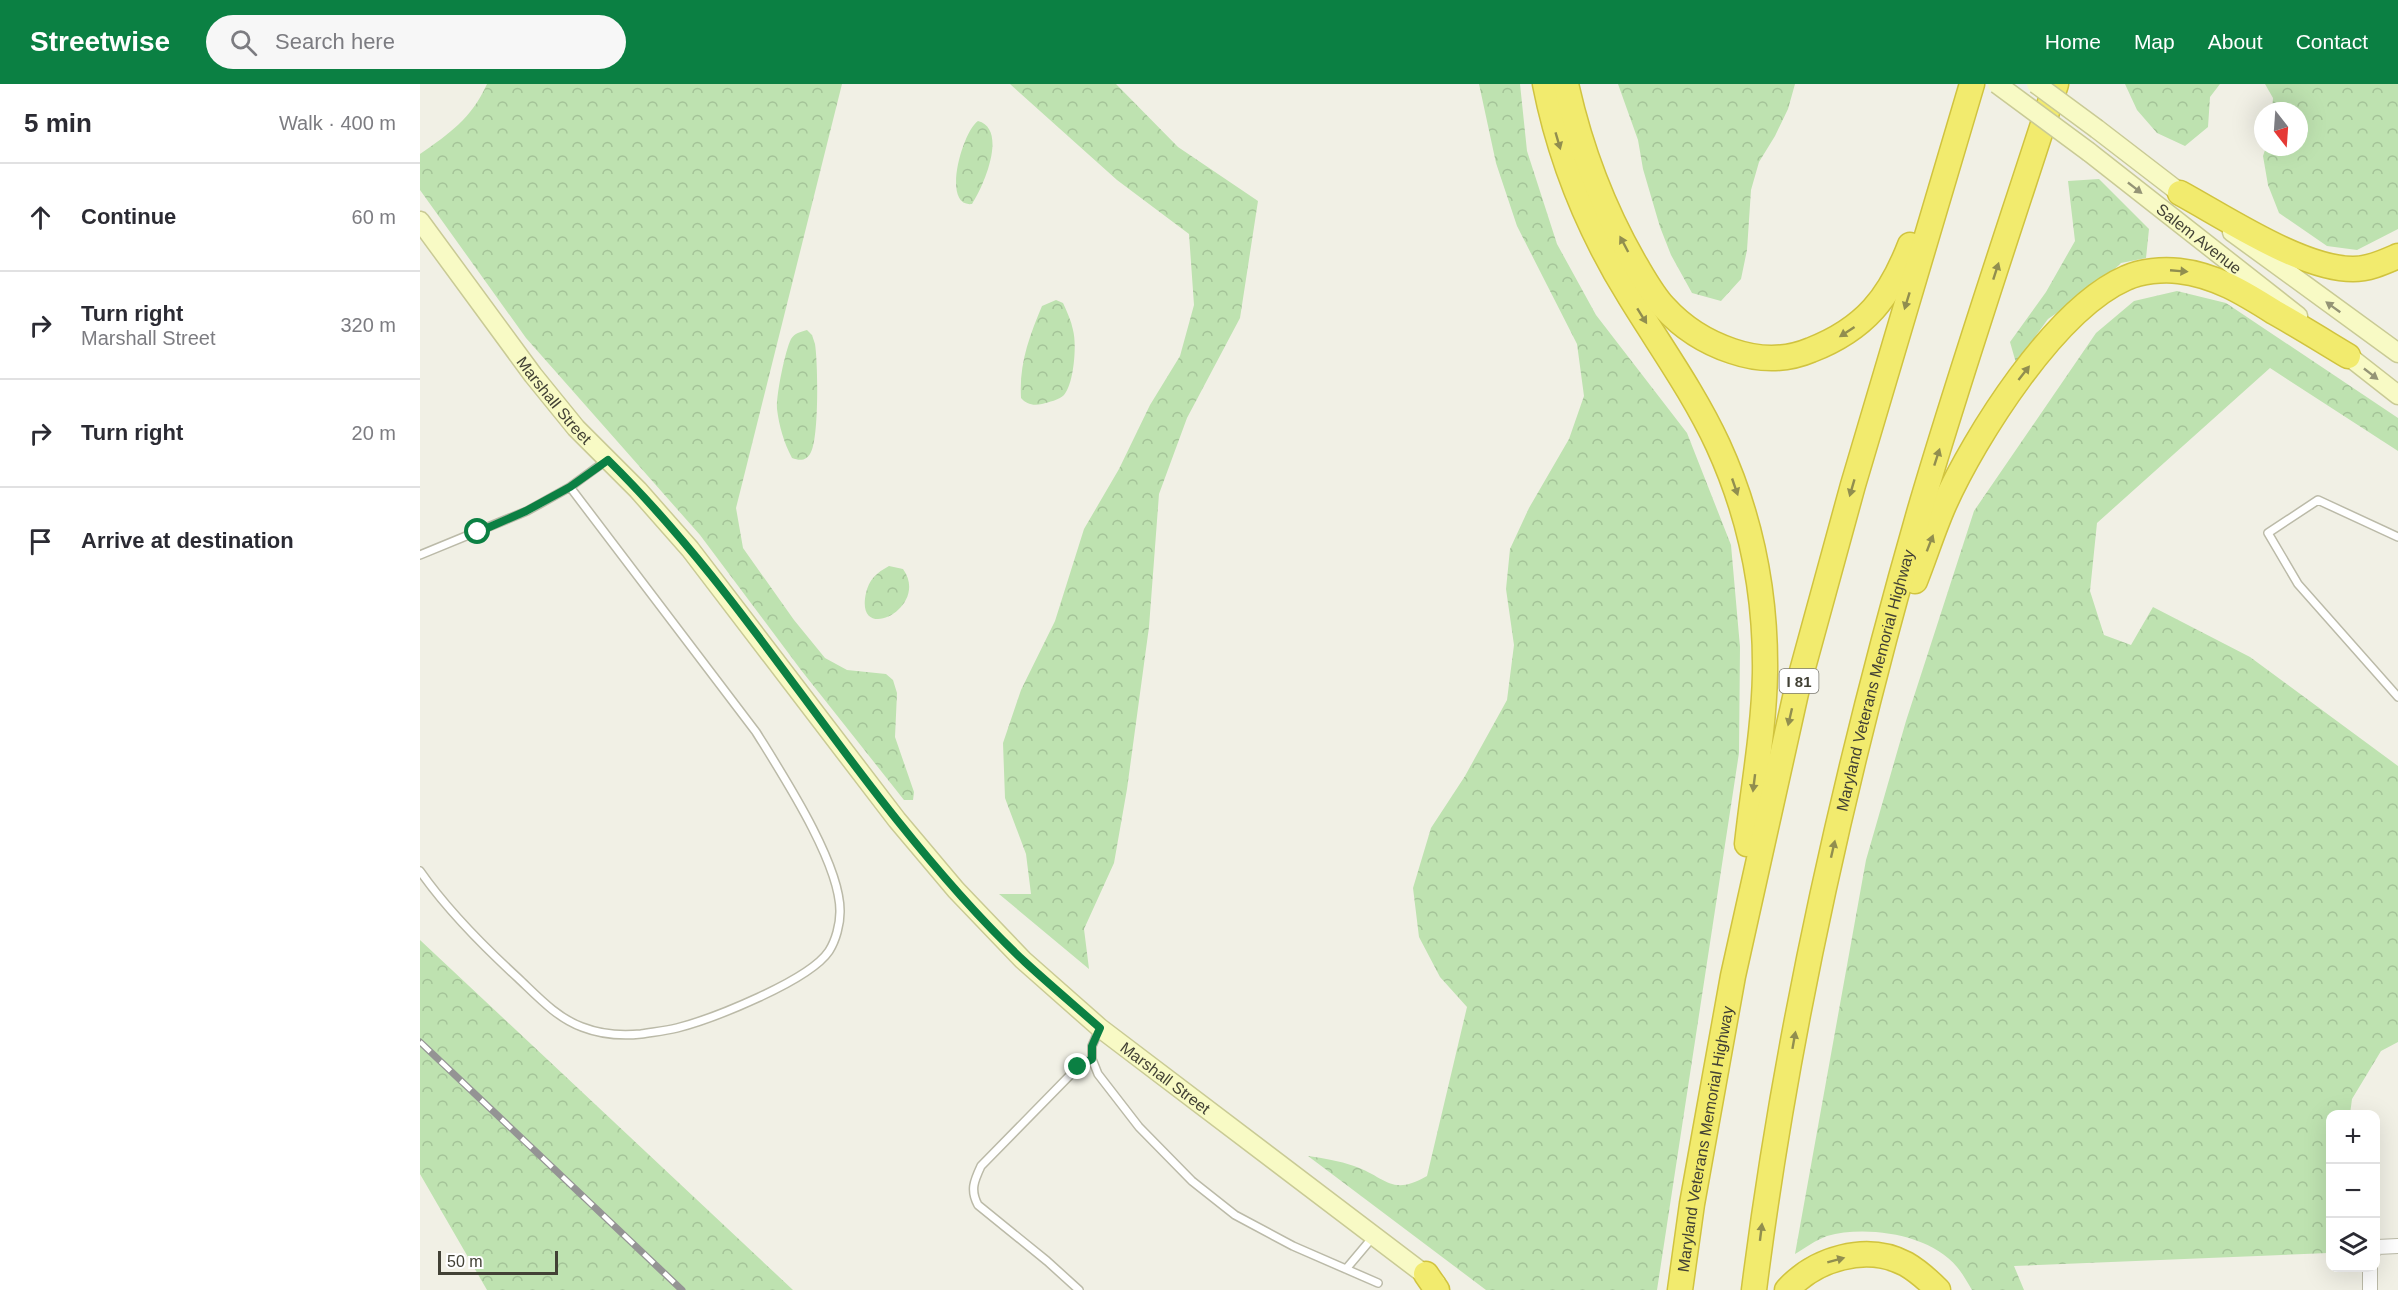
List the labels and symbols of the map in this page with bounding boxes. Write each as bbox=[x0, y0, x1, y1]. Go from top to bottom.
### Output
north arrow bbox=[2254, 102, 2308, 156]
one-way arrow bbox=[1554, 132, 1563, 150]
one-way arrow bbox=[2127, 182, 2143, 195]
street label: Salem Avenue bbox=[2153, 200, 2245, 277]
one-way arrow bbox=[1619, 235, 1629, 252]
one-way arrow bbox=[1992, 262, 2001, 280]
one-way arrow bbox=[2169, 266, 2188, 276]
one-way arrow bbox=[1902, 292, 1911, 310]
one-way arrow bbox=[2326, 301, 2342, 313]
one-way arrow bbox=[1636, 308, 1647, 324]
one-way arrow bbox=[1839, 326, 1855, 337]
street label: Marshall Street bbox=[514, 353, 596, 448]
one-way arrow bbox=[2018, 366, 2030, 381]
one-way arrow bbox=[2363, 367, 2379, 380]
one-way arrow bbox=[1933, 448, 1942, 466]
one-way arrow bbox=[1730, 478, 1740, 496]
one-way arrow bbox=[1847, 479, 1856, 497]
route start bbox=[464, 518, 490, 544]
one-way arrow bbox=[1925, 534, 1935, 552]
street label: Maryland Veterans Memorial Highway bbox=[1833, 548, 1917, 813]
road number: I 81 bbox=[1780, 669, 1818, 693]
one-way arrow bbox=[1785, 708, 1794, 727]
one-way arrow bbox=[1749, 773, 1759, 792]
one-way arrow bbox=[1828, 839, 1838, 858]
street label: Maryland Veterans Memorial Highway bbox=[1674, 1005, 1736, 1273]
one-way arrow bbox=[1789, 1030, 1798, 1049]
street label: Marshall Street bbox=[1117, 1038, 1214, 1117]
route end bbox=[1064, 1053, 1090, 1079]
one-way arrow bbox=[1757, 1222, 1766, 1241]
scale bar bbox=[438, 1248, 558, 1276]
one-way arrow bbox=[1827, 1254, 1845, 1264]

